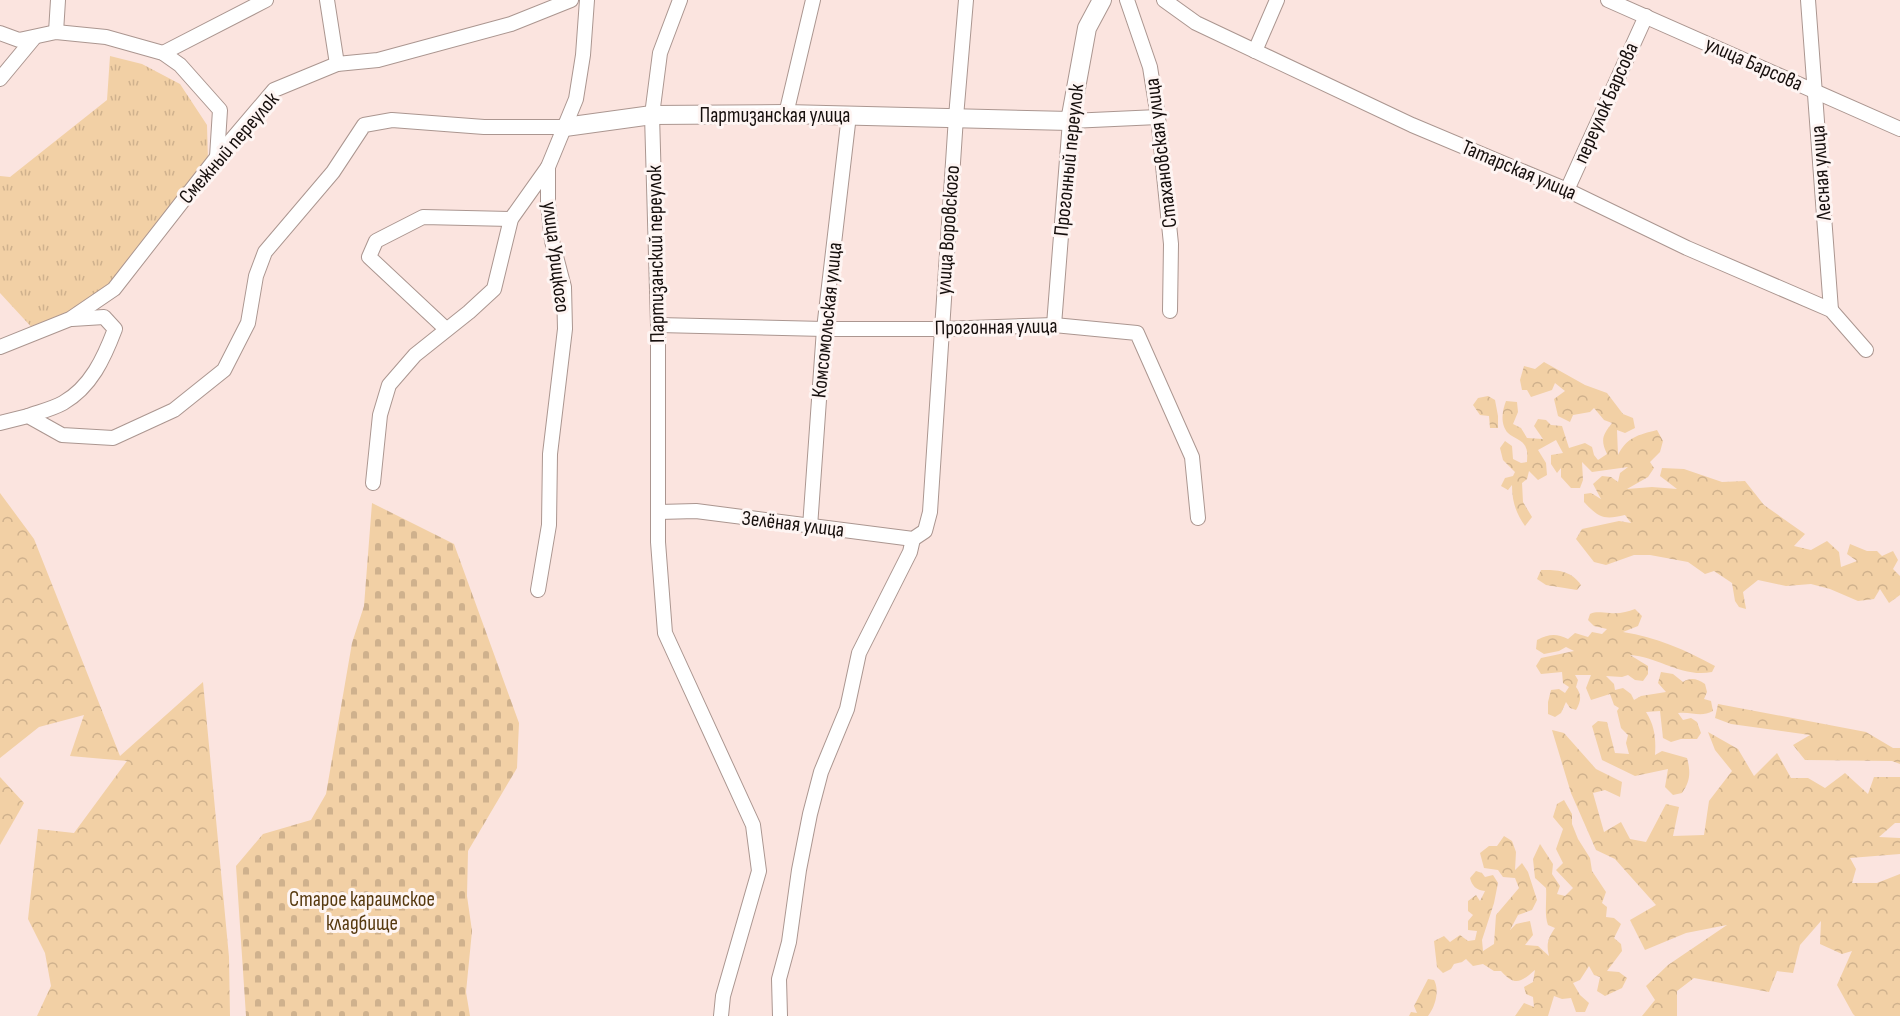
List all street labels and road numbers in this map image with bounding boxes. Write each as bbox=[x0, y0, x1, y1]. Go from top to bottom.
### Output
street label: улица Барсова bbox=[1701, 31, 1807, 97]
street label: переулок Барсова bbox=[1568, 39, 1644, 167]
street label: Стахановская улица bbox=[1139, 77, 1183, 229]
street label: Прогонный переулок bbox=[1049, 83, 1089, 237]
street label: Смежный переулок bbox=[174, 87, 284, 209]
street label: Партизанская улица bbox=[700, 103, 850, 128]
street label: Лесная улица bbox=[1805, 125, 1837, 222]
street label: Татарская улица bbox=[1458, 135, 1580, 205]
street label: улица Воровского bbox=[931, 164, 965, 296]
street label: Партизанский переулок bbox=[642, 165, 670, 343]
street label: улица Урицкого bbox=[537, 200, 575, 314]
street label: Комсомольская улица bbox=[806, 241, 848, 399]
street label: Прогонная улица bbox=[934, 313, 1058, 341]
street label: Зелёная улица bbox=[740, 505, 846, 543]

